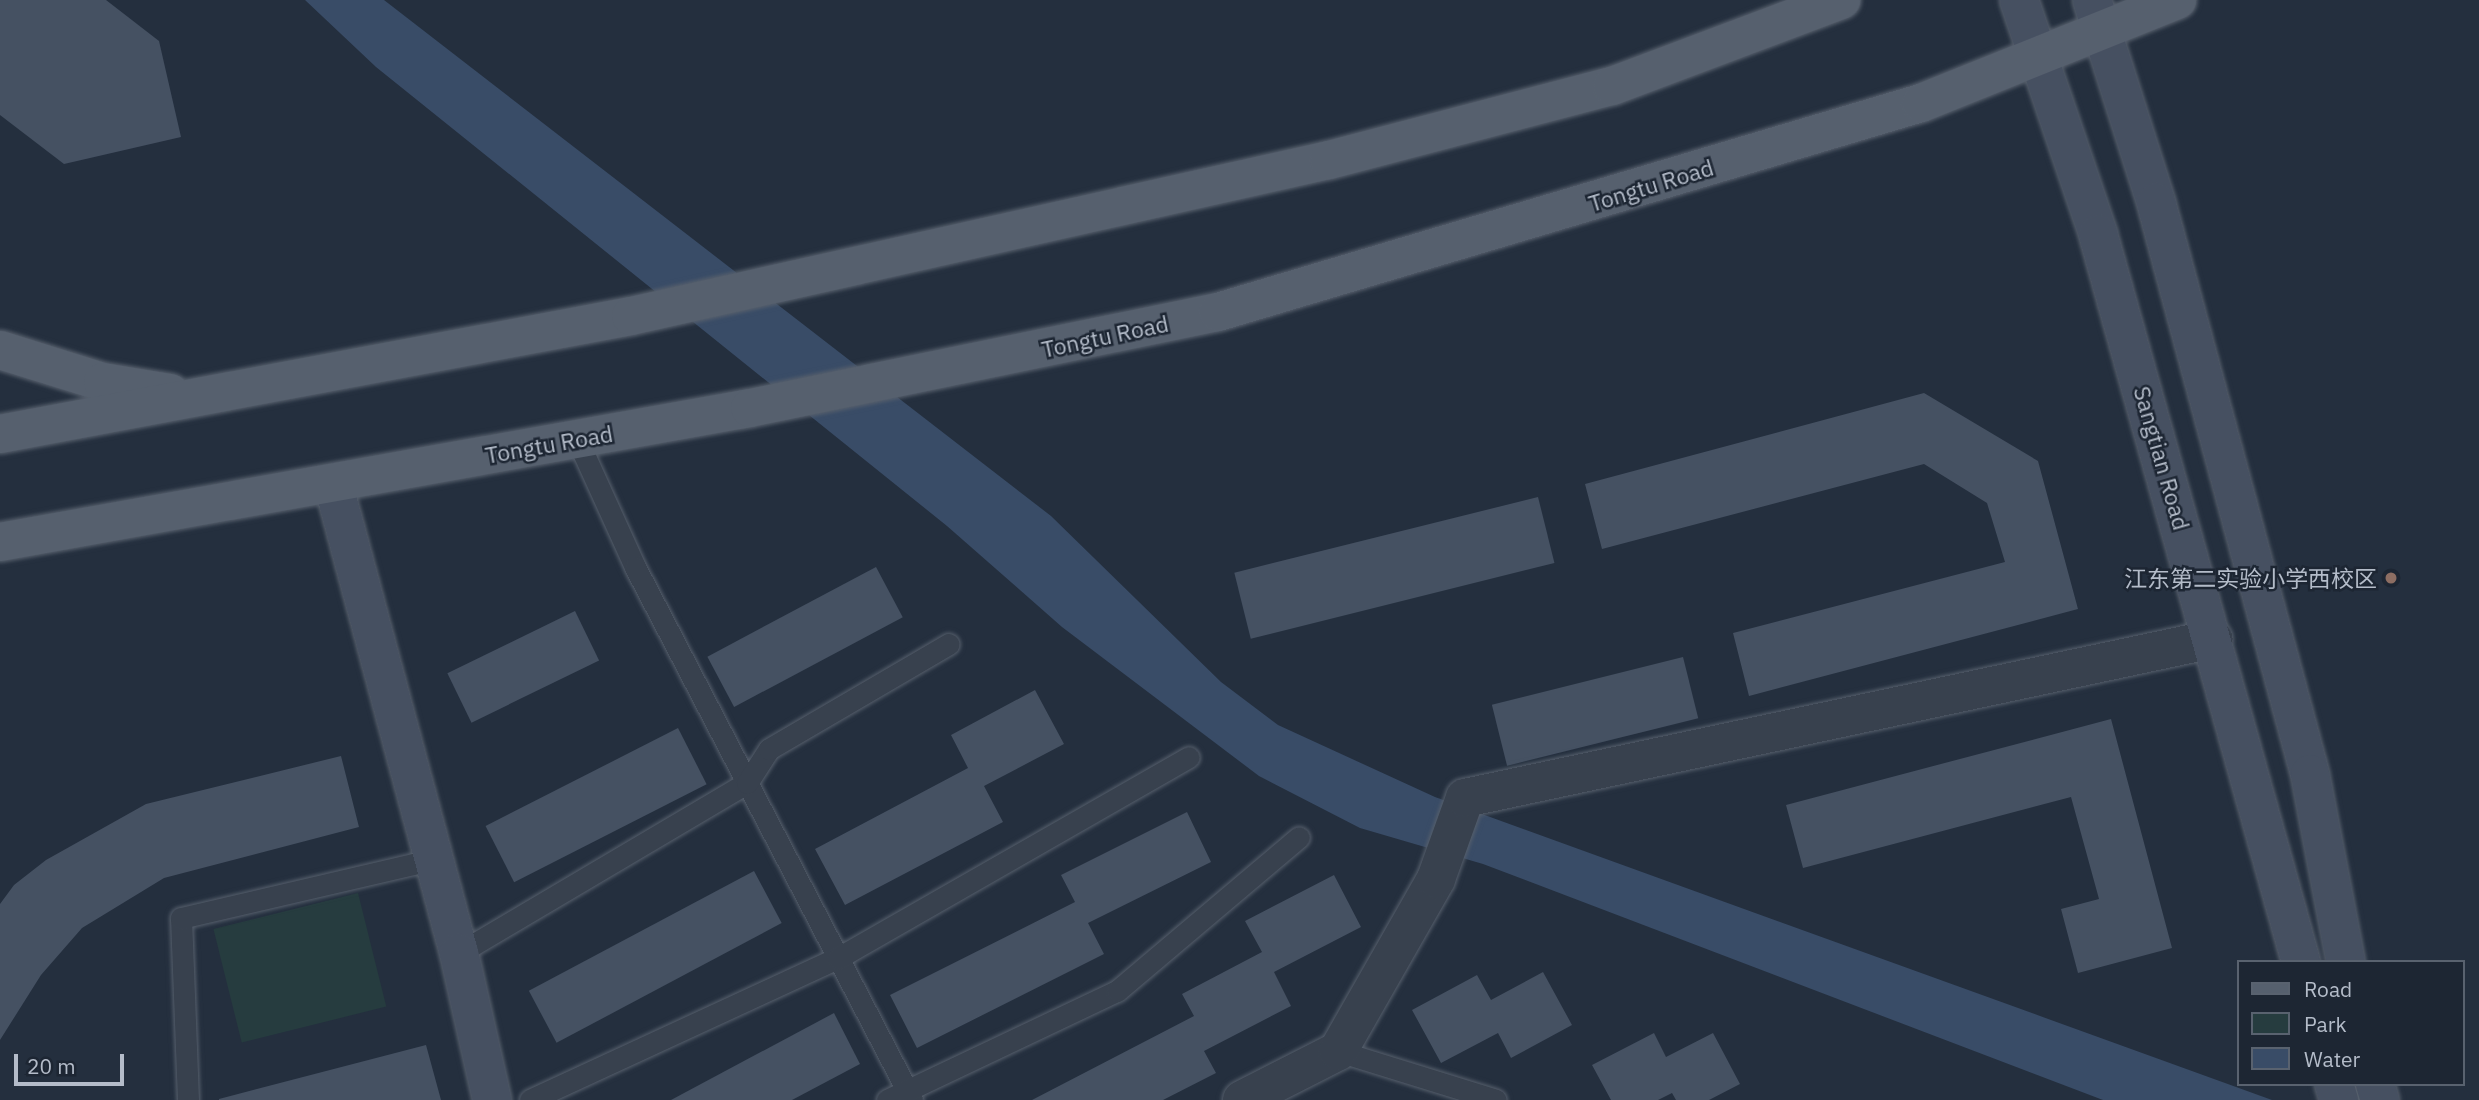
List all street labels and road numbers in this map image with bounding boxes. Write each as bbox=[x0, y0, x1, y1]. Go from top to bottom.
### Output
street label: Tongtu Road bbox=[1585, 153, 1717, 217]
street label: Tongtu Road bbox=[1039, 309, 1171, 363]
street label: Sangtian Road bbox=[2128, 383, 2196, 533]
street label: Tongtu Road bbox=[483, 419, 615, 469]

